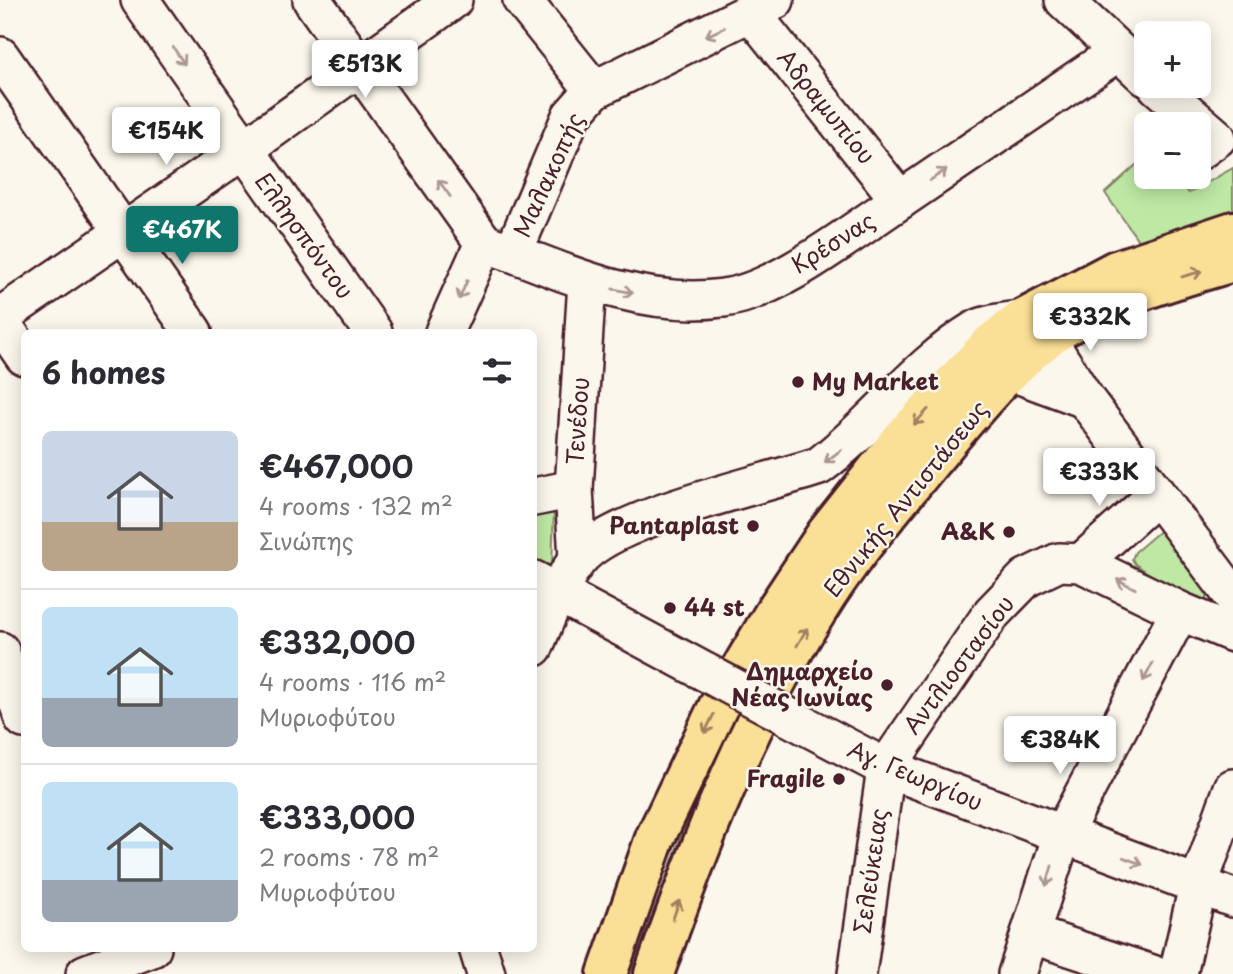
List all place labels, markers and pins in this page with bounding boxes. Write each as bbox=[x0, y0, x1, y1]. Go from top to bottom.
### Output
pin: €513K bbox=[316, 41, 414, 100]
pin: €154K bbox=[117, 108, 215, 167]
pin: €467K bbox=[133, 206, 231, 266]
pin: €332K bbox=[1041, 294, 1139, 353]
place label: My Market bbox=[812, 363, 939, 398]
marker: My Market bbox=[790, 374, 806, 390]
pin: €333K bbox=[1050, 448, 1148, 508]
place label: Pantaplast bbox=[609, 507, 739, 542]
place label: A&K bbox=[941, 513, 995, 548]
marker: Pantaplast bbox=[745, 518, 761, 534]
marker: A&K bbox=[1001, 524, 1017, 540]
place label: 44 st bbox=[684, 589, 745, 624]
marker: 44 st bbox=[662, 600, 678, 616]
place label: Δημαρχείο Νέας Ιωνίας bbox=[731, 653, 873, 714]
marker: Δημαρχείο Νέας Ιωνίας bbox=[879, 677, 895, 693]
pin: €384K bbox=[1011, 716, 1109, 776]
place label: Fragile bbox=[747, 760, 825, 795]
marker: Fragile bbox=[831, 771, 847, 787]

